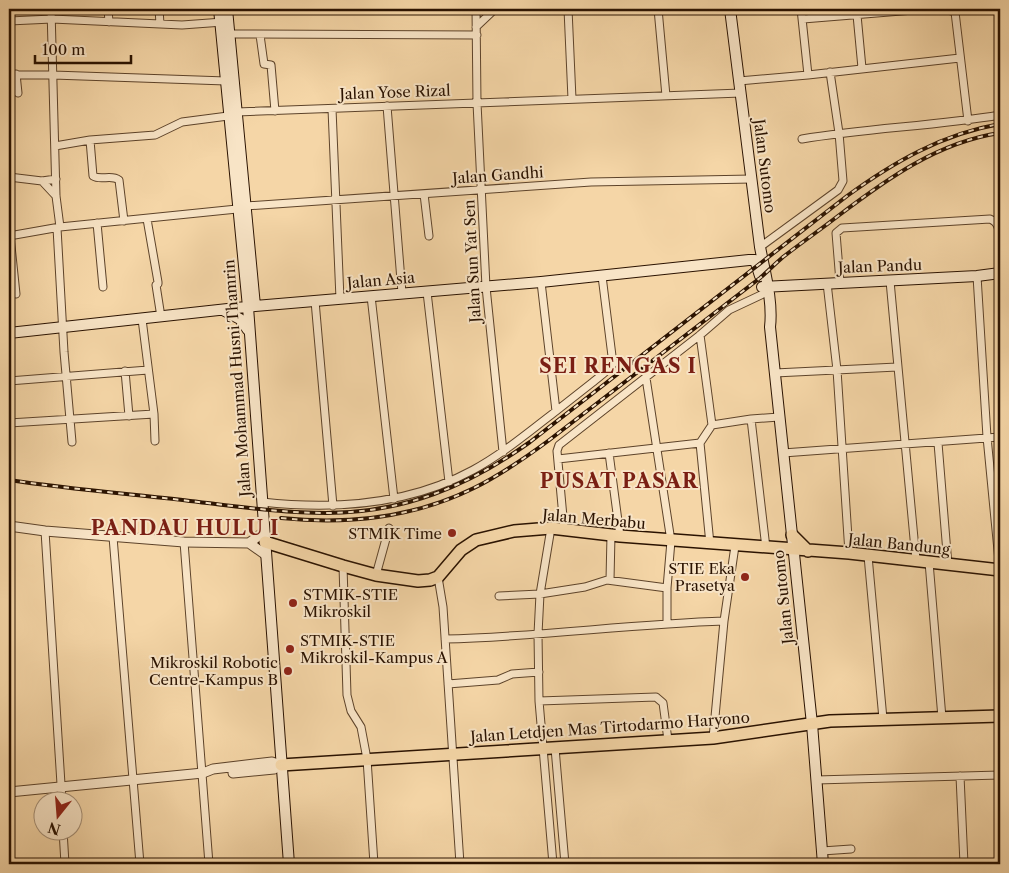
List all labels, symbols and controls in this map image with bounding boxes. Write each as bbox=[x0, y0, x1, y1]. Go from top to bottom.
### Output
scale bar bbox=[35, 32, 131, 64]
text: 100 m bbox=[42, 40, 85, 59]
street label: Jalan Yose Rizal bbox=[337, 81, 451, 103]
street label: Jalan Sutomo bbox=[750, 116, 780, 214]
street label: Jalan Gandhi bbox=[450, 162, 545, 188]
street label: Jalan Sun Yat Sen bbox=[459, 198, 485, 325]
street label: Jalan Pandu bbox=[836, 255, 922, 277]
street label: Jalan Mohammad Husni Thamrin bbox=[219, 258, 255, 499]
street label: Jalan Asia bbox=[344, 268, 416, 293]
district label: SEI RENGAS I bbox=[539, 354, 697, 378]
district label: PUSAT PASAR bbox=[540, 469, 699, 493]
street label: Jalan Merbabu bbox=[540, 505, 646, 533]
district label: PANDAU HULU I bbox=[91, 516, 279, 540]
place label: STMIK Time bbox=[348, 524, 442, 543]
marker: STMIK Time bbox=[446, 527, 458, 539]
street label: Jalan Bandung bbox=[845, 529, 951, 559]
street label: Jalan Sutomo bbox=[769, 549, 798, 647]
place label: STIE Eka Prasetya bbox=[668, 559, 735, 595]
marker: STIE Eka Prasetya bbox=[739, 571, 751, 583]
place label: STMIK-STIE Mikroskil bbox=[303, 585, 398, 621]
marker: STMIK-STIE Mikroskil bbox=[287, 597, 299, 609]
place label: STMIK-STIE Mikroskil-Kampus A bbox=[300, 631, 449, 667]
marker: STMIK-STIE Mikroskil-Kampus A bbox=[284, 643, 296, 655]
place label: Mikroskil Robotic Centre-Kampus B bbox=[149, 653, 278, 689]
marker: Mikroskil Robotic Centre-Kampus B bbox=[282, 665, 294, 677]
street label: Jalan Letdjen Mas Tirtodarmo Haryono bbox=[468, 708, 750, 746]
north arrow bbox=[32, 790, 82, 840]
text: N bbox=[46, 818, 63, 839]

